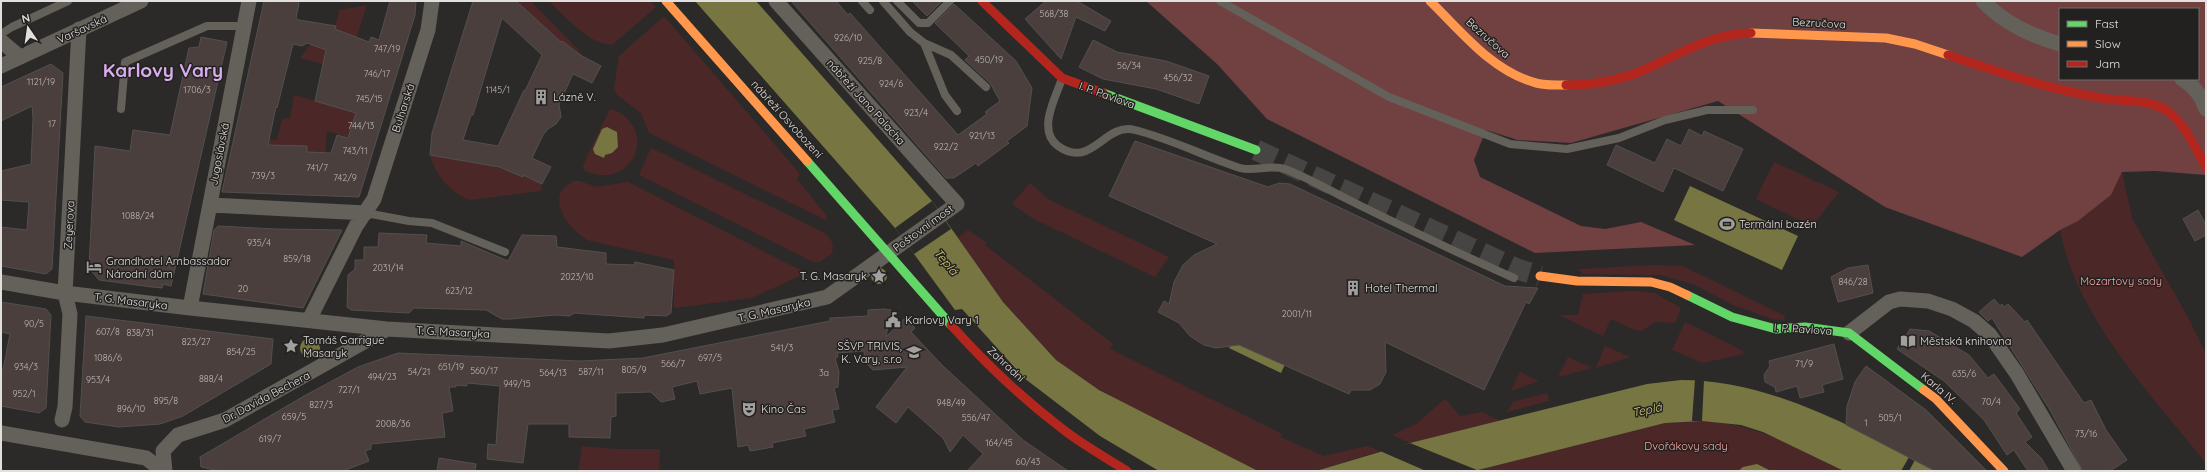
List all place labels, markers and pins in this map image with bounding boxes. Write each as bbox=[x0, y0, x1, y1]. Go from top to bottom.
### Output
building icon: Lázně V. bbox=[532, 88, 550, 106]
place label: Lázně V. bbox=[553, 90, 596, 104]
sports icon: Termální bazén bbox=[1718, 215, 1736, 233]
place label: Termální bazén bbox=[1739, 217, 1817, 231]
place label: Grandhotel Ambassador Národní dům bbox=[106, 254, 232, 281]
hotel icon: Grandhotel Ambassador Národní dům bbox=[85, 258, 103, 276]
place icon: T. G. Masaryk bbox=[870, 267, 888, 285]
place label: T. G. Masaryk bbox=[800, 269, 867, 283]
building icon: Hotel Thermal bbox=[1344, 279, 1362, 297]
place label: Hotel Thermal bbox=[1365, 281, 1438, 295]
public building icon: Karlovy Vary 1 bbox=[884, 311, 902, 329]
place label: Karlovy Vary 1 bbox=[905, 313, 979, 327]
library icon: Městská knihovna bbox=[1899, 332, 1917, 350]
place label: Tomáš Garrigue Masaryk bbox=[303, 333, 384, 360]
place label: Městská knihovna bbox=[1920, 334, 2011, 348]
place icon: Tomáš Garrigue Masaryk bbox=[282, 337, 300, 355]
place label: SŠVP TRIVIS, K. Vary, s.r.o bbox=[838, 339, 902, 366]
school or university icon: SŠVP TRIVIS, K. Vary, s.r.o bbox=[905, 343, 923, 361]
theatre icon: Kino Čas bbox=[740, 400, 758, 418]
place label: Kino Čas bbox=[761, 402, 806, 416]

